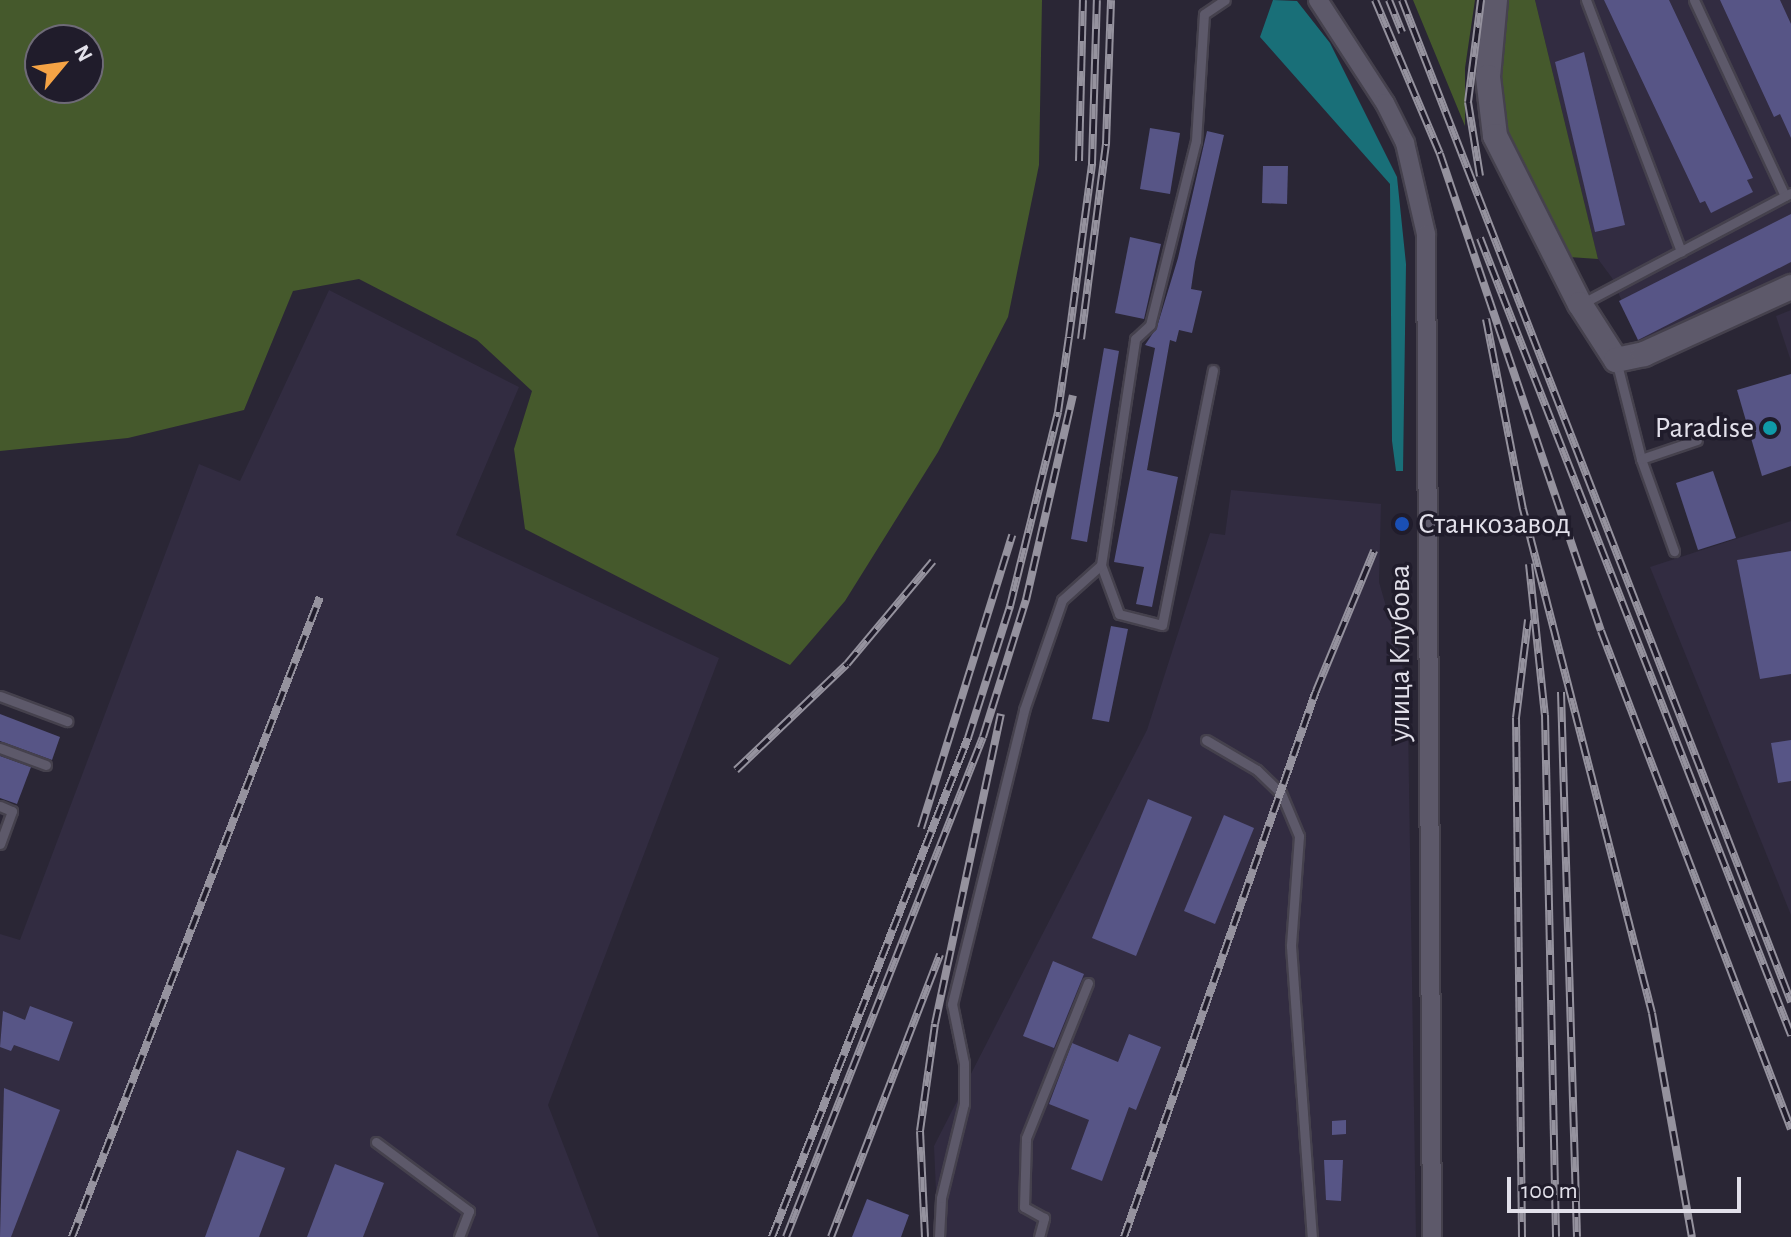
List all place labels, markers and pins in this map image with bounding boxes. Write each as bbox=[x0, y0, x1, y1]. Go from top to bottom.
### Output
place label: Paradise bbox=[1655, 410, 1754, 446]
marker: Paradise bbox=[1761, 419, 1779, 437]
place label: Станкозавод bbox=[1418, 506, 1571, 542]
marker: Станкозавод bbox=[1393, 515, 1411, 533]

